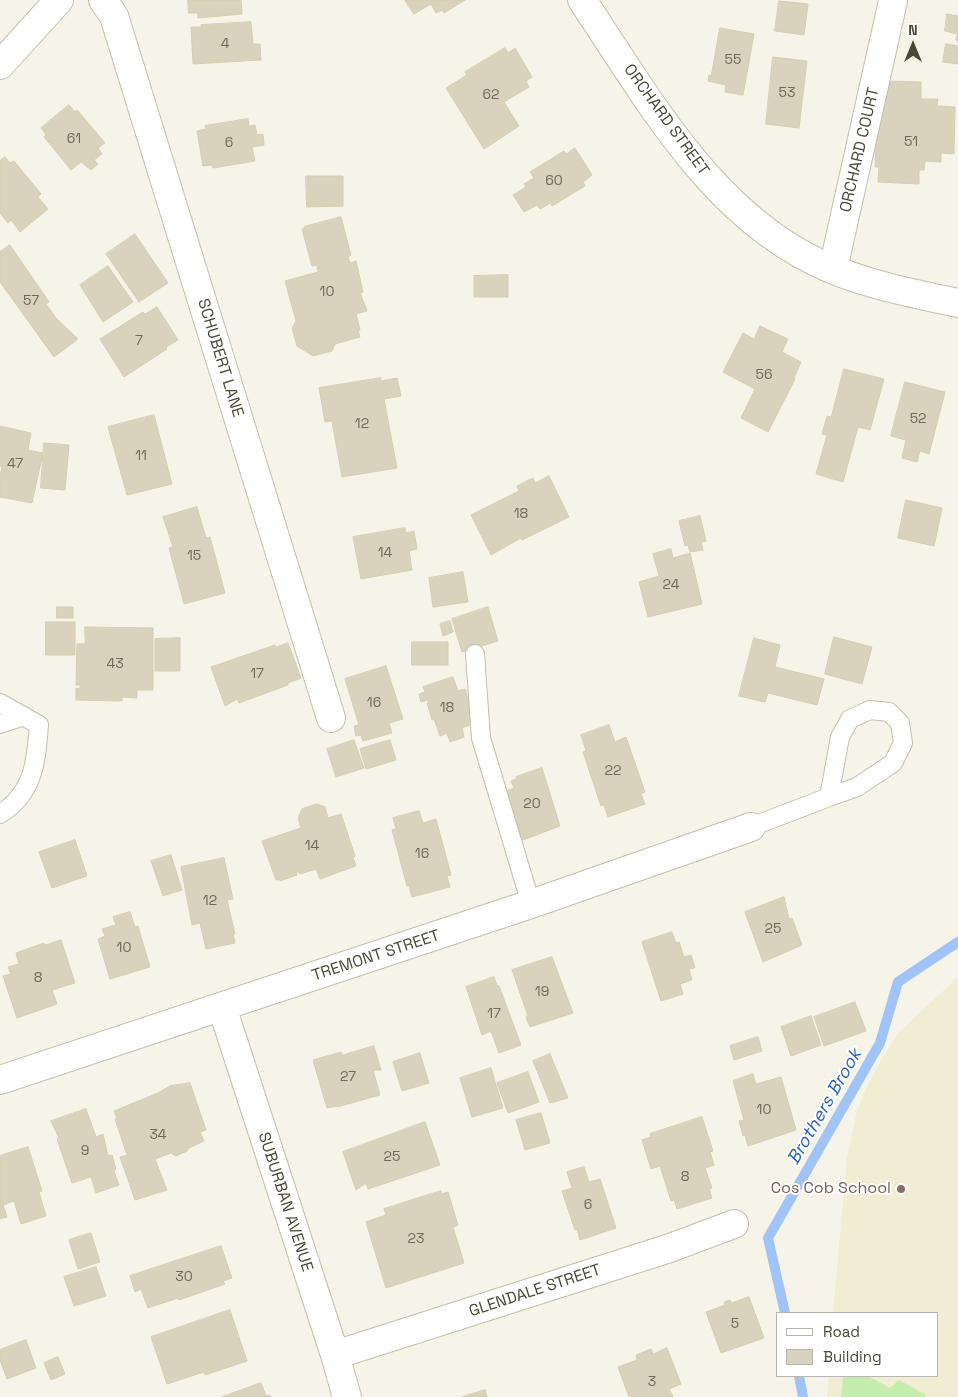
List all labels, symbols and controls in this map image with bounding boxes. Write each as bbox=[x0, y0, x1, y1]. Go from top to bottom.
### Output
north arrow bbox=[888, 20, 938, 70]
text: N bbox=[908, 21, 918, 39]
house number: 4 bbox=[221, 36, 229, 52]
house number: 55 bbox=[725, 52, 741, 68]
street label: ORCHARD STREET bbox=[619, 61, 713, 179]
house number: 53 bbox=[779, 85, 795, 101]
street label: ORCHARD COURT bbox=[836, 86, 884, 214]
house number: 62 bbox=[483, 87, 499, 103]
house number: 61 bbox=[67, 131, 81, 147]
house number: 51 bbox=[904, 134, 918, 150]
house number: 6 bbox=[225, 135, 233, 151]
house number: 60 bbox=[545, 173, 563, 189]
house number: 10 bbox=[320, 284, 334, 300]
house number: 57 bbox=[23, 293, 39, 309]
street label: SCHUBERT LANE bbox=[193, 297, 247, 419]
house number: 7 bbox=[135, 333, 143, 349]
house number: 56 bbox=[756, 367, 772, 383]
house number: 52 bbox=[910, 411, 926, 427]
house number: 12 bbox=[355, 416, 369, 432]
house number: 11 bbox=[135, 448, 147, 464]
house number: 47 bbox=[7, 456, 23, 472]
house number: 18 bbox=[514, 506, 528, 522]
house number: 14 bbox=[378, 545, 392, 561]
house number: 15 bbox=[187, 548, 201, 564]
house number: 24 bbox=[663, 577, 679, 593]
house number: 43 bbox=[106, 656, 124, 672]
house number: 17 bbox=[250, 666, 264, 682]
house number: 16 bbox=[367, 695, 381, 711]
house number: 18 bbox=[440, 700, 454, 716]
house number: 22 bbox=[605, 763, 621, 779]
house number: 20 bbox=[523, 796, 541, 812]
house number: 14 bbox=[305, 838, 319, 854]
house number: 16 bbox=[415, 846, 429, 862]
house number: 12 bbox=[203, 893, 217, 909]
house number: 25 bbox=[765, 921, 781, 937]
street label: TREMONT STREET bbox=[310, 926, 442, 986]
house number: 10 bbox=[117, 940, 131, 956]
house number: 8 bbox=[34, 970, 42, 986]
house number: 19 bbox=[535, 984, 549, 1000]
house number: 17 bbox=[487, 1006, 501, 1022]
water label: Brothers Brook bbox=[783, 1045, 867, 1169]
house number: 27 bbox=[340, 1069, 356, 1085]
house number: 10 bbox=[757, 1102, 771, 1118]
house number: 34 bbox=[149, 1127, 167, 1143]
street label: SUBURBAN AVENUE bbox=[253, 1130, 317, 1274]
house number: 9 bbox=[81, 1143, 89, 1159]
house number: 25 bbox=[384, 1149, 400, 1165]
house number: 8 bbox=[681, 1169, 689, 1185]
place label: Cos Cob School bbox=[771, 1179, 891, 1199]
marker: Cos Cob School bbox=[895, 1183, 907, 1195]
house number: 6 bbox=[584, 1197, 592, 1213]
house number: 23 bbox=[408, 1231, 424, 1247]
street label: GLENDALE STREET bbox=[467, 1261, 603, 1321]
house number: 30 bbox=[175, 1269, 193, 1285]
legend bbox=[776, 1312, 938, 1377]
house number: 5 bbox=[731, 1316, 739, 1332]
text: Road bbox=[823, 1322, 860, 1341]
text: Building bbox=[823, 1347, 882, 1366]
house number: 3 bbox=[648, 1374, 656, 1390]

